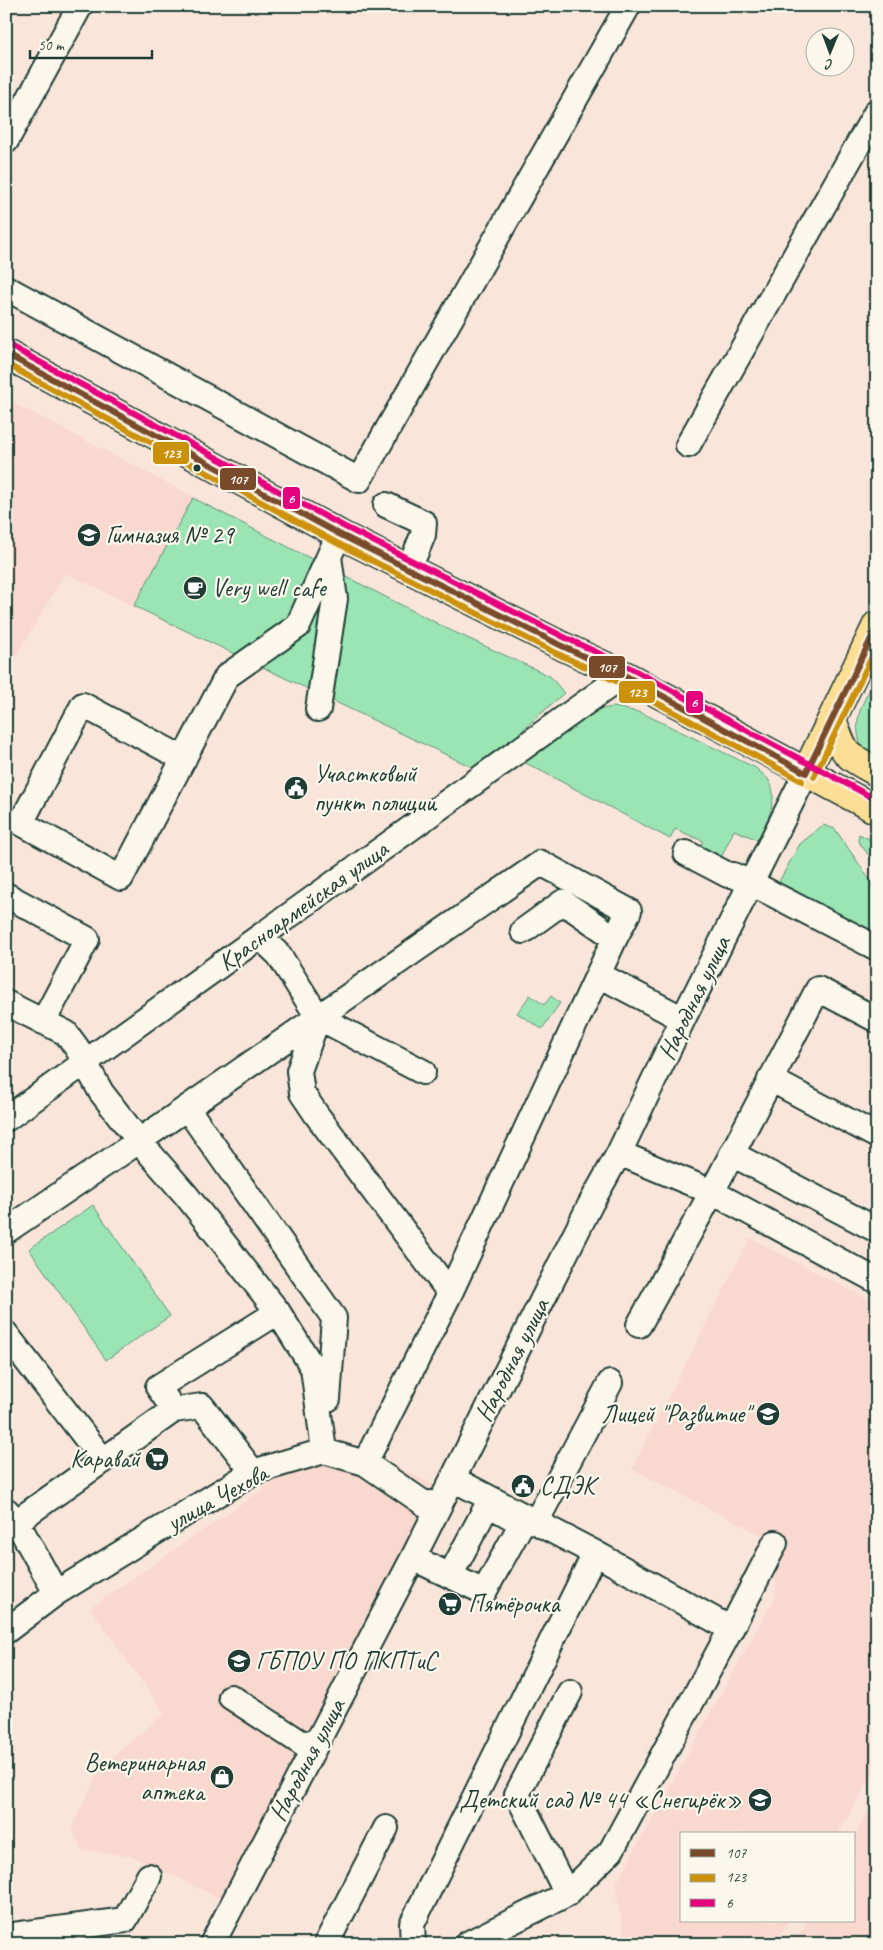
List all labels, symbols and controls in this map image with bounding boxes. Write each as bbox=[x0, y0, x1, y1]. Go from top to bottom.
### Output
scale bar bbox=[30, 28, 152, 60]
north arrow bbox=[806, 28, 856, 78]
text: 50 m bbox=[38, 36, 65, 55]
text: С bbox=[824, 56, 833, 73]
line badge: 123 bbox=[152, 441, 190, 465]
text: 123 bbox=[162, 445, 182, 462]
unlabelled marker bbox=[192, 463, 202, 473]
line badge: 107 bbox=[219, 467, 257, 491]
text: 107 bbox=[229, 471, 249, 488]
line badge: 6 bbox=[282, 486, 301, 510]
text: 6 bbox=[288, 490, 296, 507]
place label: Гимназия № 29 bbox=[106, 519, 235, 551]
school or university icon: Гимназия № 29 bbox=[76, 522, 102, 548]
place label: Very well cafe bbox=[212, 572, 328, 604]
cafe icon: Very well cafe bbox=[182, 575, 208, 601]
line badge: 107 bbox=[588, 655, 626, 679]
text: 107 bbox=[598, 659, 618, 676]
line badge: 123 bbox=[618, 680, 656, 704]
text: 123 bbox=[628, 684, 648, 701]
line badge: 6 bbox=[685, 690, 704, 714]
text: 6 bbox=[691, 694, 699, 711]
place label: Участковый пункт полиции bbox=[314, 758, 438, 819]
public building icon: Участковый пункт полиции bbox=[283, 775, 309, 801]
street label: Красноармейская улица bbox=[212, 832, 396, 979]
street label: Народная улица bbox=[650, 929, 739, 1065]
street label: Народная улица bbox=[467, 1291, 558, 1427]
place label: Лицей "Развитие" bbox=[601, 1398, 755, 1431]
school or university icon: Лицей "Развитие" bbox=[755, 1401, 781, 1427]
place label: Каравай bbox=[70, 1443, 142, 1475]
supermarket icon: Каравай bbox=[144, 1446, 170, 1472]
street label: улица Чехова bbox=[159, 1456, 275, 1540]
place label: СДЭК bbox=[540, 1470, 599, 1502]
public building icon: СДЭК bbox=[510, 1473, 536, 1499]
place label: Пятёрочка bbox=[468, 1588, 562, 1620]
supermarket icon: Пятёрочка bbox=[437, 1591, 463, 1617]
place label: ГБПОУ ПО ПКПТиС bbox=[256, 1645, 439, 1677]
school or university icon: ГБПОУ ПО ПКПТиС bbox=[226, 1648, 252, 1674]
street label: Народная улица bbox=[261, 1692, 353, 1827]
place label: Ветеринарная аптека bbox=[85, 1747, 207, 1808]
shop icon: Ветеринарная аптека bbox=[209, 1764, 235, 1790]
place label: Детский сад № 44 «Снегирёк» bbox=[459, 1784, 742, 1816]
school or university icon: Детский сад № 44 «Снегирёк» bbox=[747, 1787, 773, 1813]
legend bbox=[680, 1832, 856, 1922]
text: 107 bbox=[726, 1844, 748, 1863]
text: 123 bbox=[726, 1868, 748, 1887]
text: 6 bbox=[726, 1894, 734, 1913]

